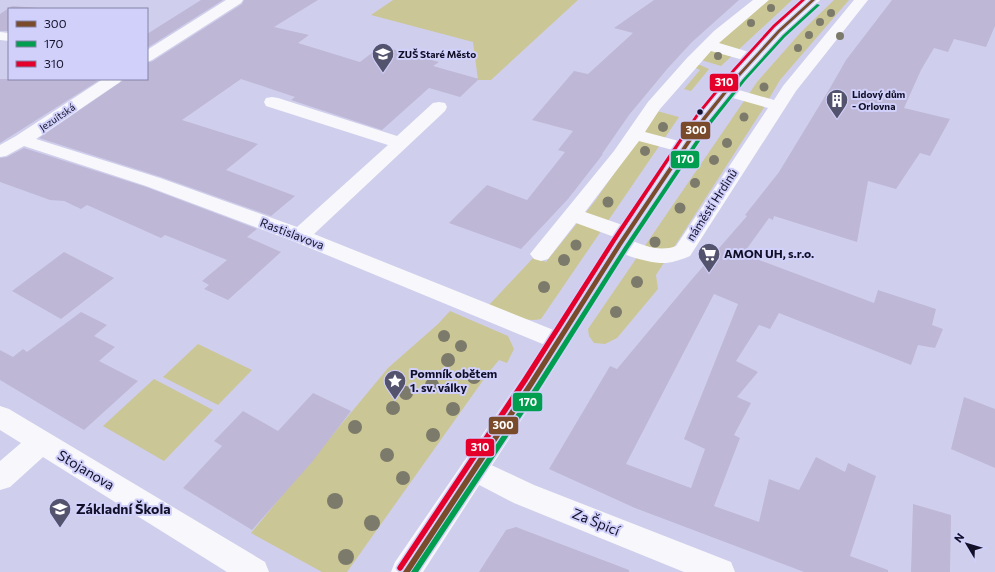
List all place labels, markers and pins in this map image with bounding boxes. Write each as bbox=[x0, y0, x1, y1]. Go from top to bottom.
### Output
school or university icon: ZUŠ Staré Město bbox=[370, 41, 396, 74]
place label: ZUŠ Staré Město bbox=[398, 48, 476, 60]
building icon: Lidový dům - Orlovna bbox=[824, 87, 850, 120]
place label: Lidový dům - Orlovna bbox=[852, 88, 906, 112]
unlabelled marker bbox=[695, 107, 705, 117]
supermarket icon: AMON UH, s.r.o. bbox=[696, 241, 722, 274]
place label: AMON UH, s.r.o. bbox=[724, 246, 814, 260]
place label: Pomník obětem 1. sv. války bbox=[410, 366, 497, 394]
place icon: Pomník obětem 1. sv. války bbox=[382, 368, 408, 401]
school or university icon: Základní Škola bbox=[47, 496, 73, 529]
place label: Základní Škola bbox=[76, 500, 171, 517]

